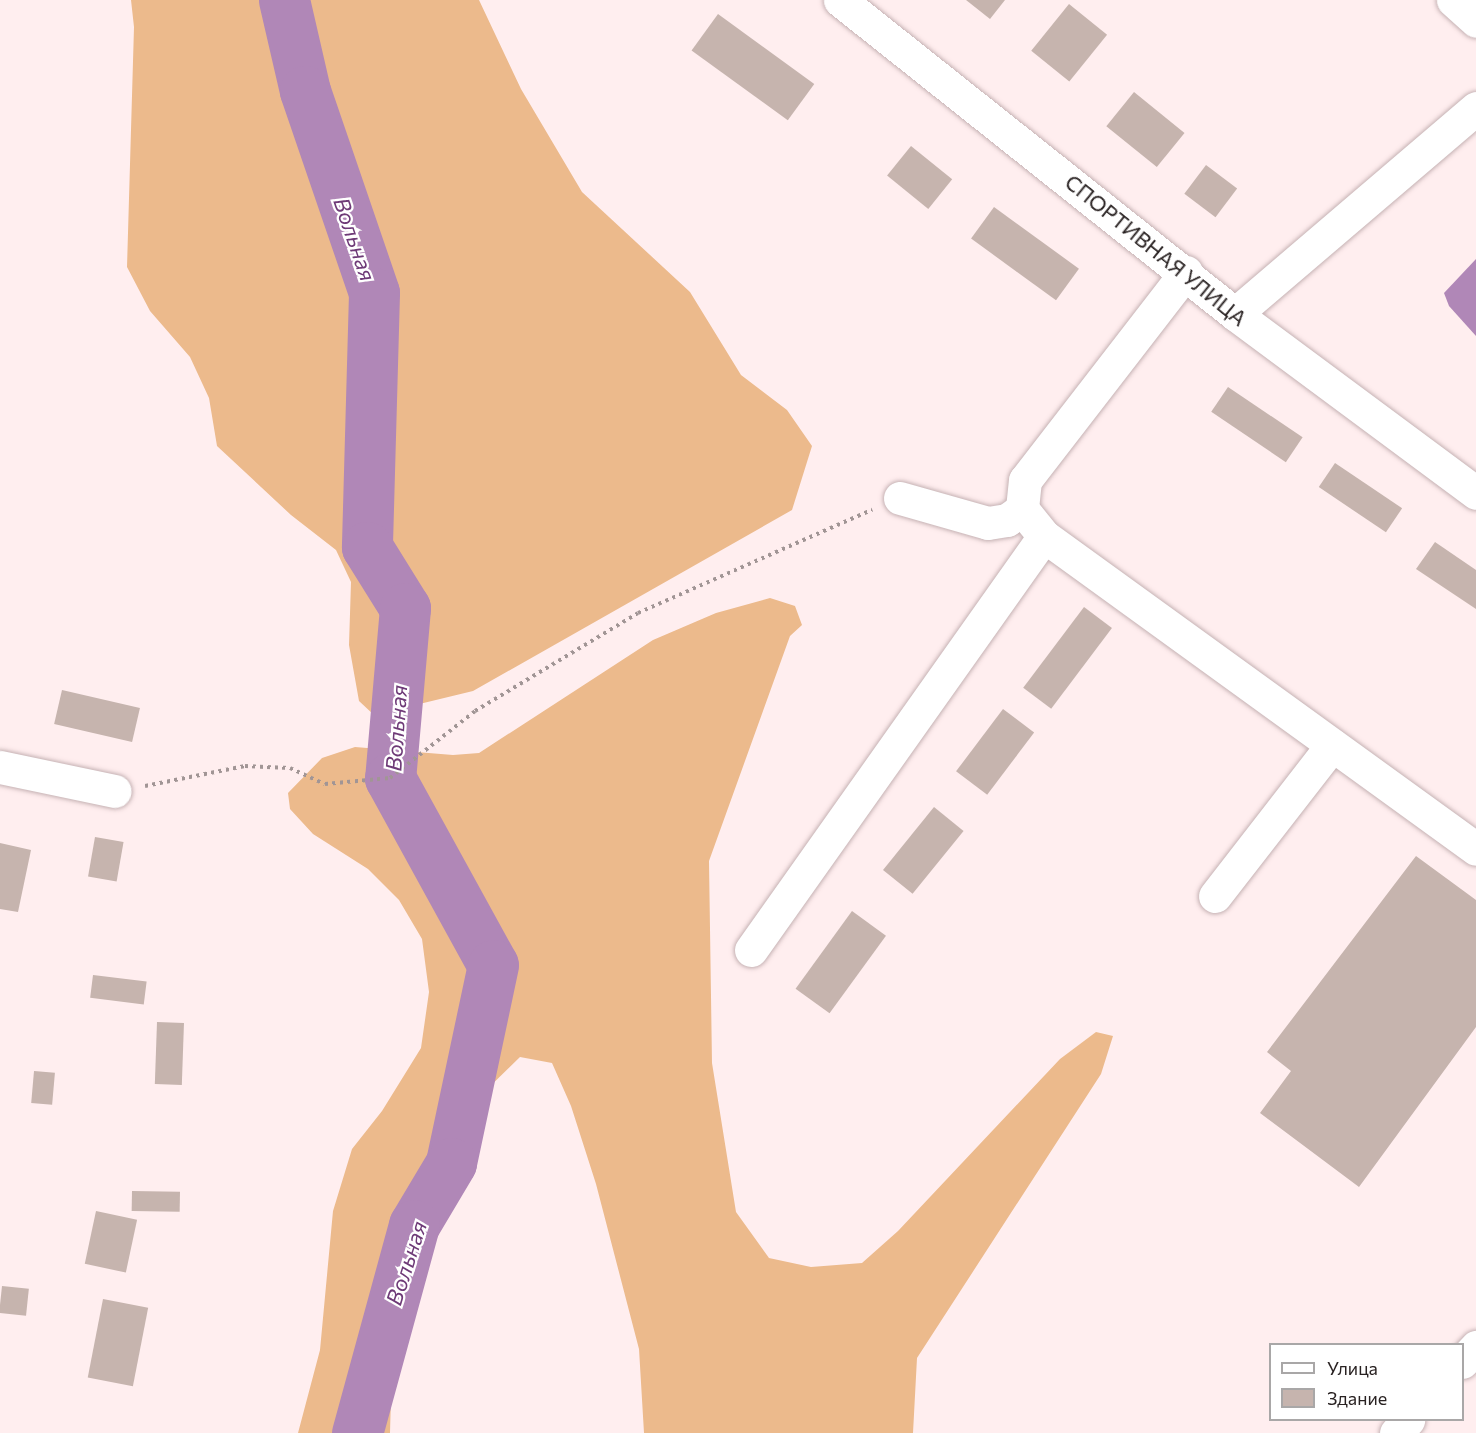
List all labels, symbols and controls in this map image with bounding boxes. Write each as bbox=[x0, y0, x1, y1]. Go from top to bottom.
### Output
street label: СПОРТИВНАЯ УЛИЦА bbox=[1060, 169, 1252, 331]
water label: Вольная bbox=[328, 194, 382, 284]
water label: Вольная bbox=[380, 684, 412, 772]
water label: Вольная bbox=[380, 1218, 432, 1308]
legend bbox=[1269, 1343, 1464, 1421]
text: Улица bbox=[1327, 1357, 1378, 1379]
text: Здание bbox=[1327, 1387, 1387, 1409]

